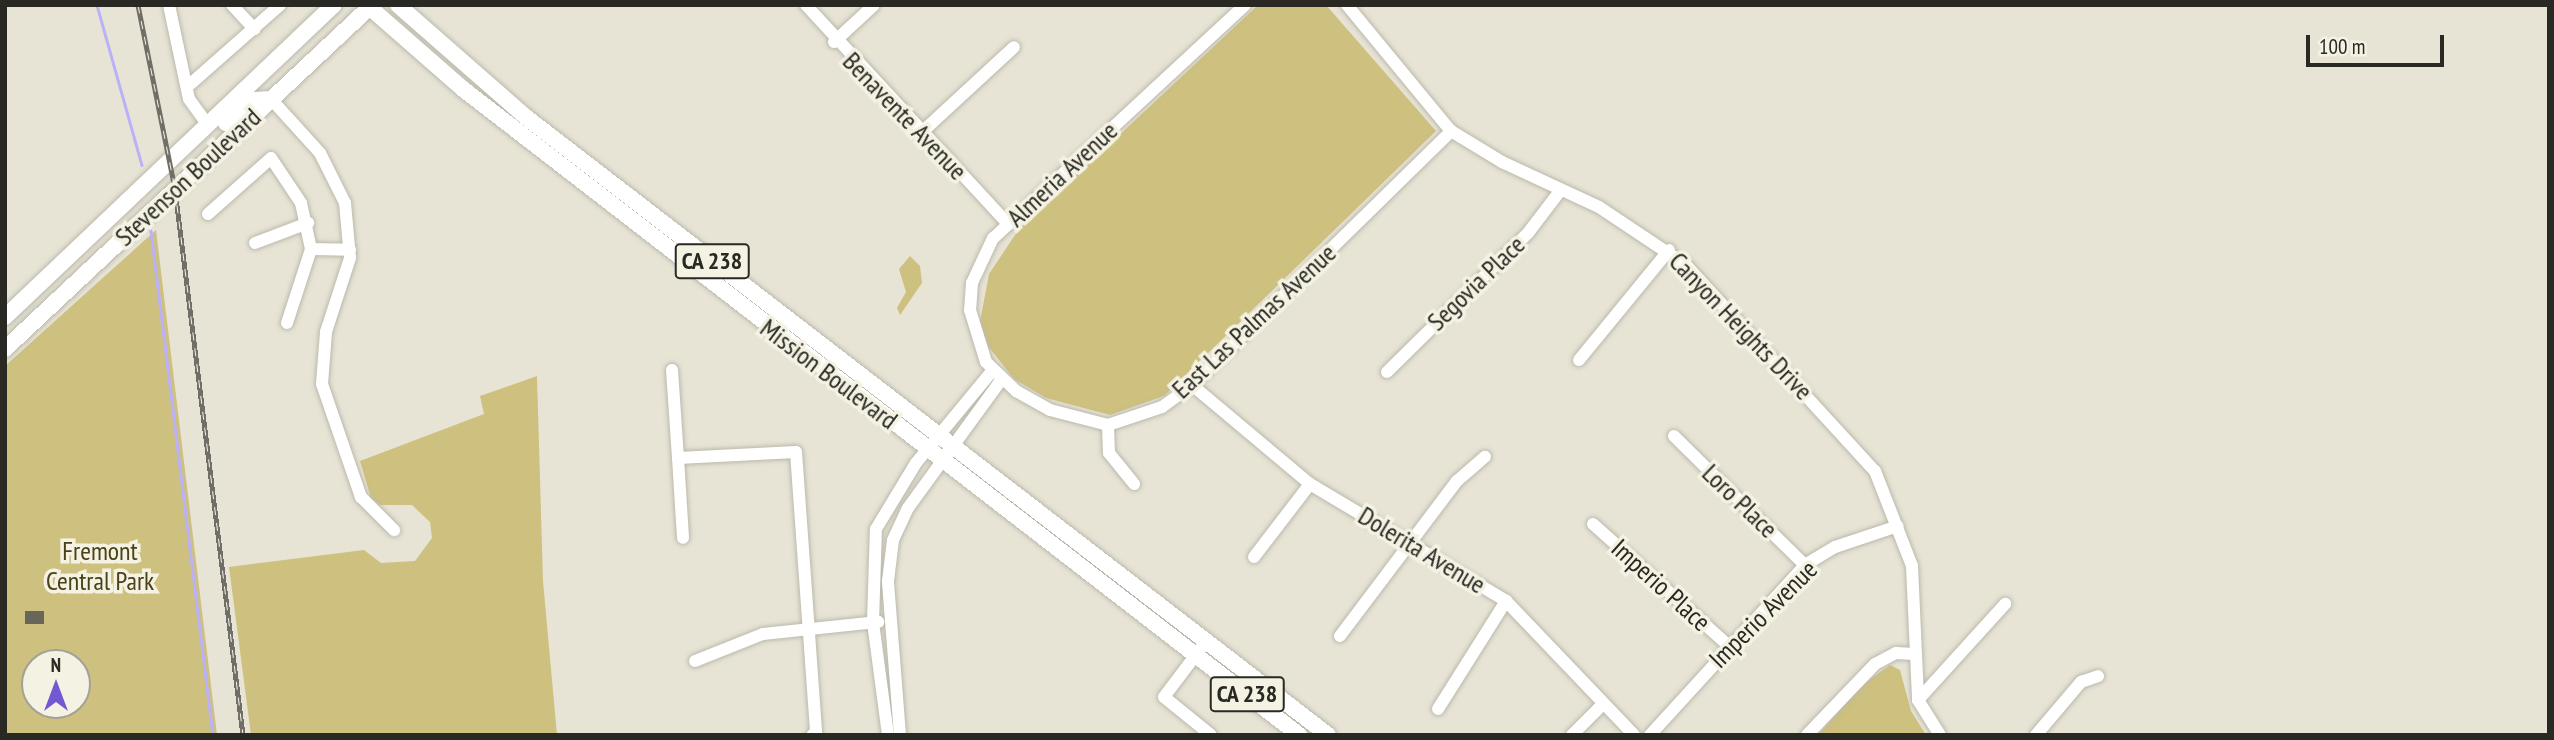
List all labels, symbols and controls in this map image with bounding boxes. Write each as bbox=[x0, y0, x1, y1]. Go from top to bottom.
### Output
scale bar bbox=[2309, 21, 2447, 65]
text: 100 m bbox=[2319, 33, 2365, 60]
street label: Benavente Avenue bbox=[836, 45, 974, 187]
street label: Stevenson Boulevard bbox=[109, 102, 267, 252]
street label: Almeria Avenue bbox=[1000, 115, 1124, 233]
street label: Segovia Place bbox=[1421, 229, 1531, 337]
street label: East Las Palmas Avenue bbox=[1165, 237, 1343, 405]
road number: CA 238 bbox=[674, 240, 750, 282]
street label: Canyon Heights Drive bbox=[1663, 246, 1819, 406]
street label: Mission Boulevard bbox=[754, 312, 904, 436]
street label: Loro Place bbox=[1696, 458, 1784, 544]
street label: Dolerita Avenue bbox=[1353, 500, 1491, 600]
street label: Imperio Place bbox=[1605, 532, 1717, 638]
park label: Fremont Central Park bbox=[46, 535, 154, 596]
street label: Imperio Avenue bbox=[1702, 553, 1824, 675]
north arrow bbox=[21, 649, 91, 719]
text: N bbox=[51, 653, 61, 677]
road number: CA 238 bbox=[1208, 674, 1286, 714]

